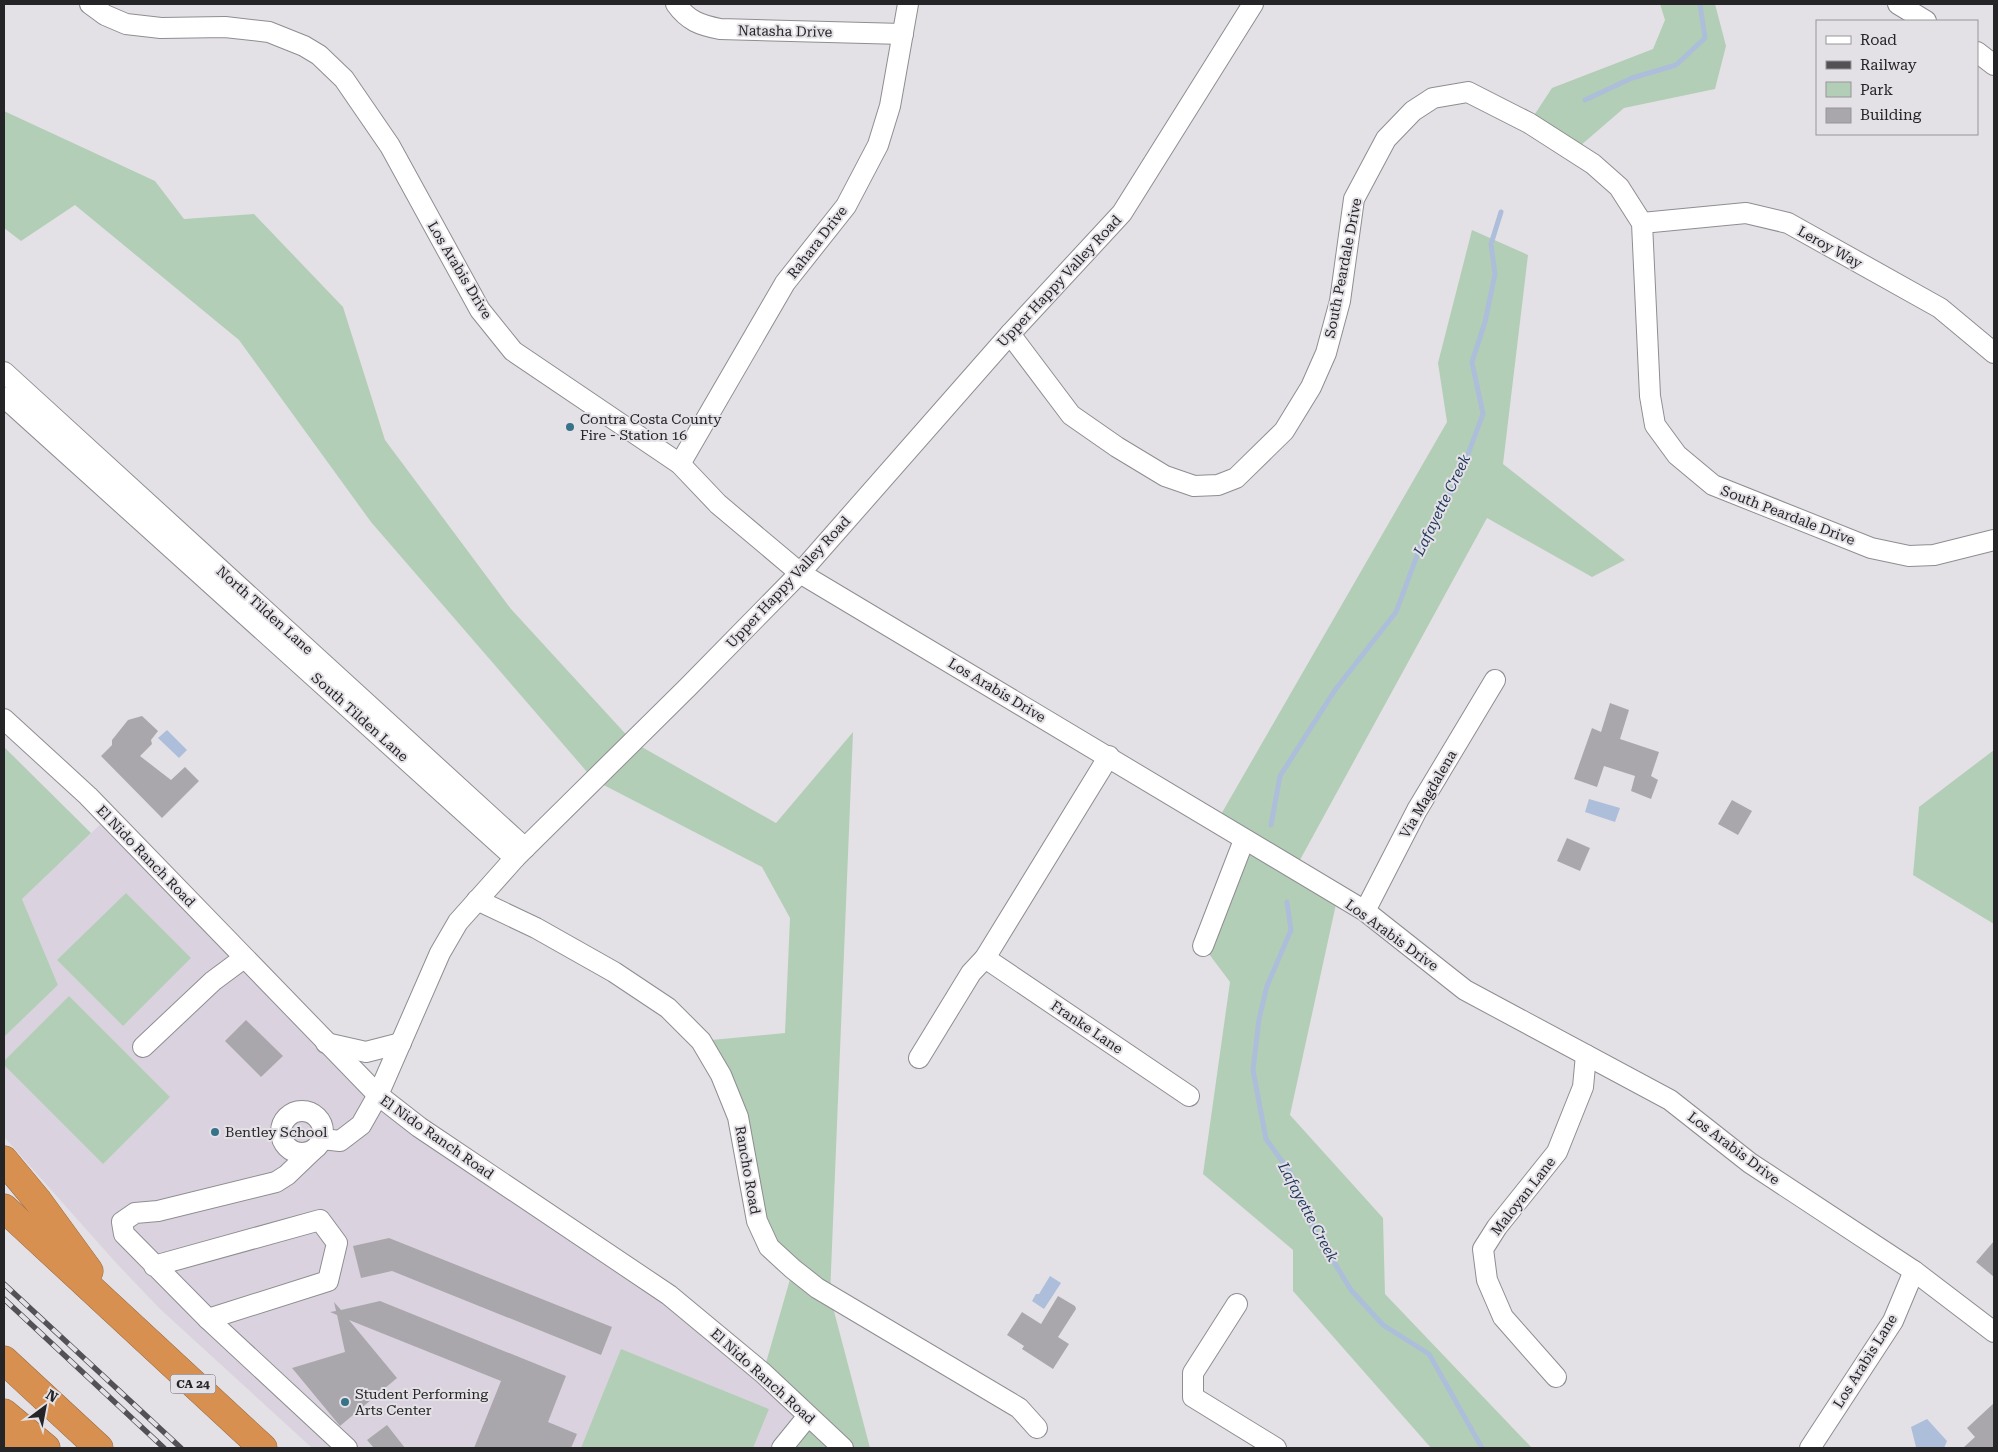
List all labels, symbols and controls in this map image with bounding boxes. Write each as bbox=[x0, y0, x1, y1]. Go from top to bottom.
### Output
legend bbox=[1816, 20, 1978, 135]
street label: Natasha Drive bbox=[738, 22, 833, 40]
text: Road bbox=[1860, 31, 1897, 49]
text: Railway bbox=[1860, 56, 1917, 74]
text: Park bbox=[1860, 81, 1894, 99]
text: Building bbox=[1860, 106, 1922, 124]
street label: South Peardale Drive bbox=[1322, 196, 1364, 339]
street label: Rahara Drive bbox=[784, 203, 850, 281]
street label: Upper Happy Valley Road bbox=[994, 212, 1124, 350]
street label: Los Arabis Drive bbox=[425, 218, 496, 322]
street label: Leroy Way bbox=[1795, 223, 1866, 272]
place label: Contra Costa County Fire - Station 16 bbox=[580, 411, 722, 443]
marker: Contra Costa County Fire - Station 16 bbox=[564, 421, 576, 433]
water label: Lafayette Creek bbox=[1409, 451, 1475, 559]
street label: South Peardale Drive bbox=[1719, 482, 1858, 548]
street label: Upper Happy Valley Road bbox=[723, 513, 853, 651]
street label: North Tilden Lane bbox=[214, 563, 317, 658]
street label: Los Arabis Drive bbox=[945, 655, 1049, 726]
street label: South Tilden Lane bbox=[308, 669, 412, 765]
street label: Via Magdalena bbox=[1396, 747, 1460, 841]
street label: El Nido Ranch Road bbox=[93, 802, 199, 910]
street label: Los Arabis Drive bbox=[1342, 896, 1442, 974]
street label: Franke Lane bbox=[1048, 997, 1126, 1057]
street label: El Nido Ranch Road bbox=[377, 1092, 497, 1182]
street label: Los Arabis Drive bbox=[1685, 1108, 1783, 1188]
place label: Bentley School bbox=[225, 1124, 328, 1140]
street label: Rancho Road bbox=[732, 1124, 764, 1216]
marker: Bentley School bbox=[209, 1126, 221, 1138]
street label: Maloyan Lane bbox=[1488, 1154, 1559, 1238]
water label: Lafayette Creek bbox=[1274, 1158, 1342, 1266]
street label: Los Arabis Lane bbox=[1830, 1311, 1900, 1411]
street label: El Nido Ranch Road bbox=[708, 1325, 818, 1427]
road number: CA 24 bbox=[170, 1375, 216, 1394]
north arrow bbox=[20, 1382, 70, 1432]
text: N bbox=[43, 1386, 61, 1406]
place label: Student Performing Arts Center bbox=[355, 1386, 488, 1418]
marker: Student Performing Arts Center bbox=[339, 1396, 351, 1408]

